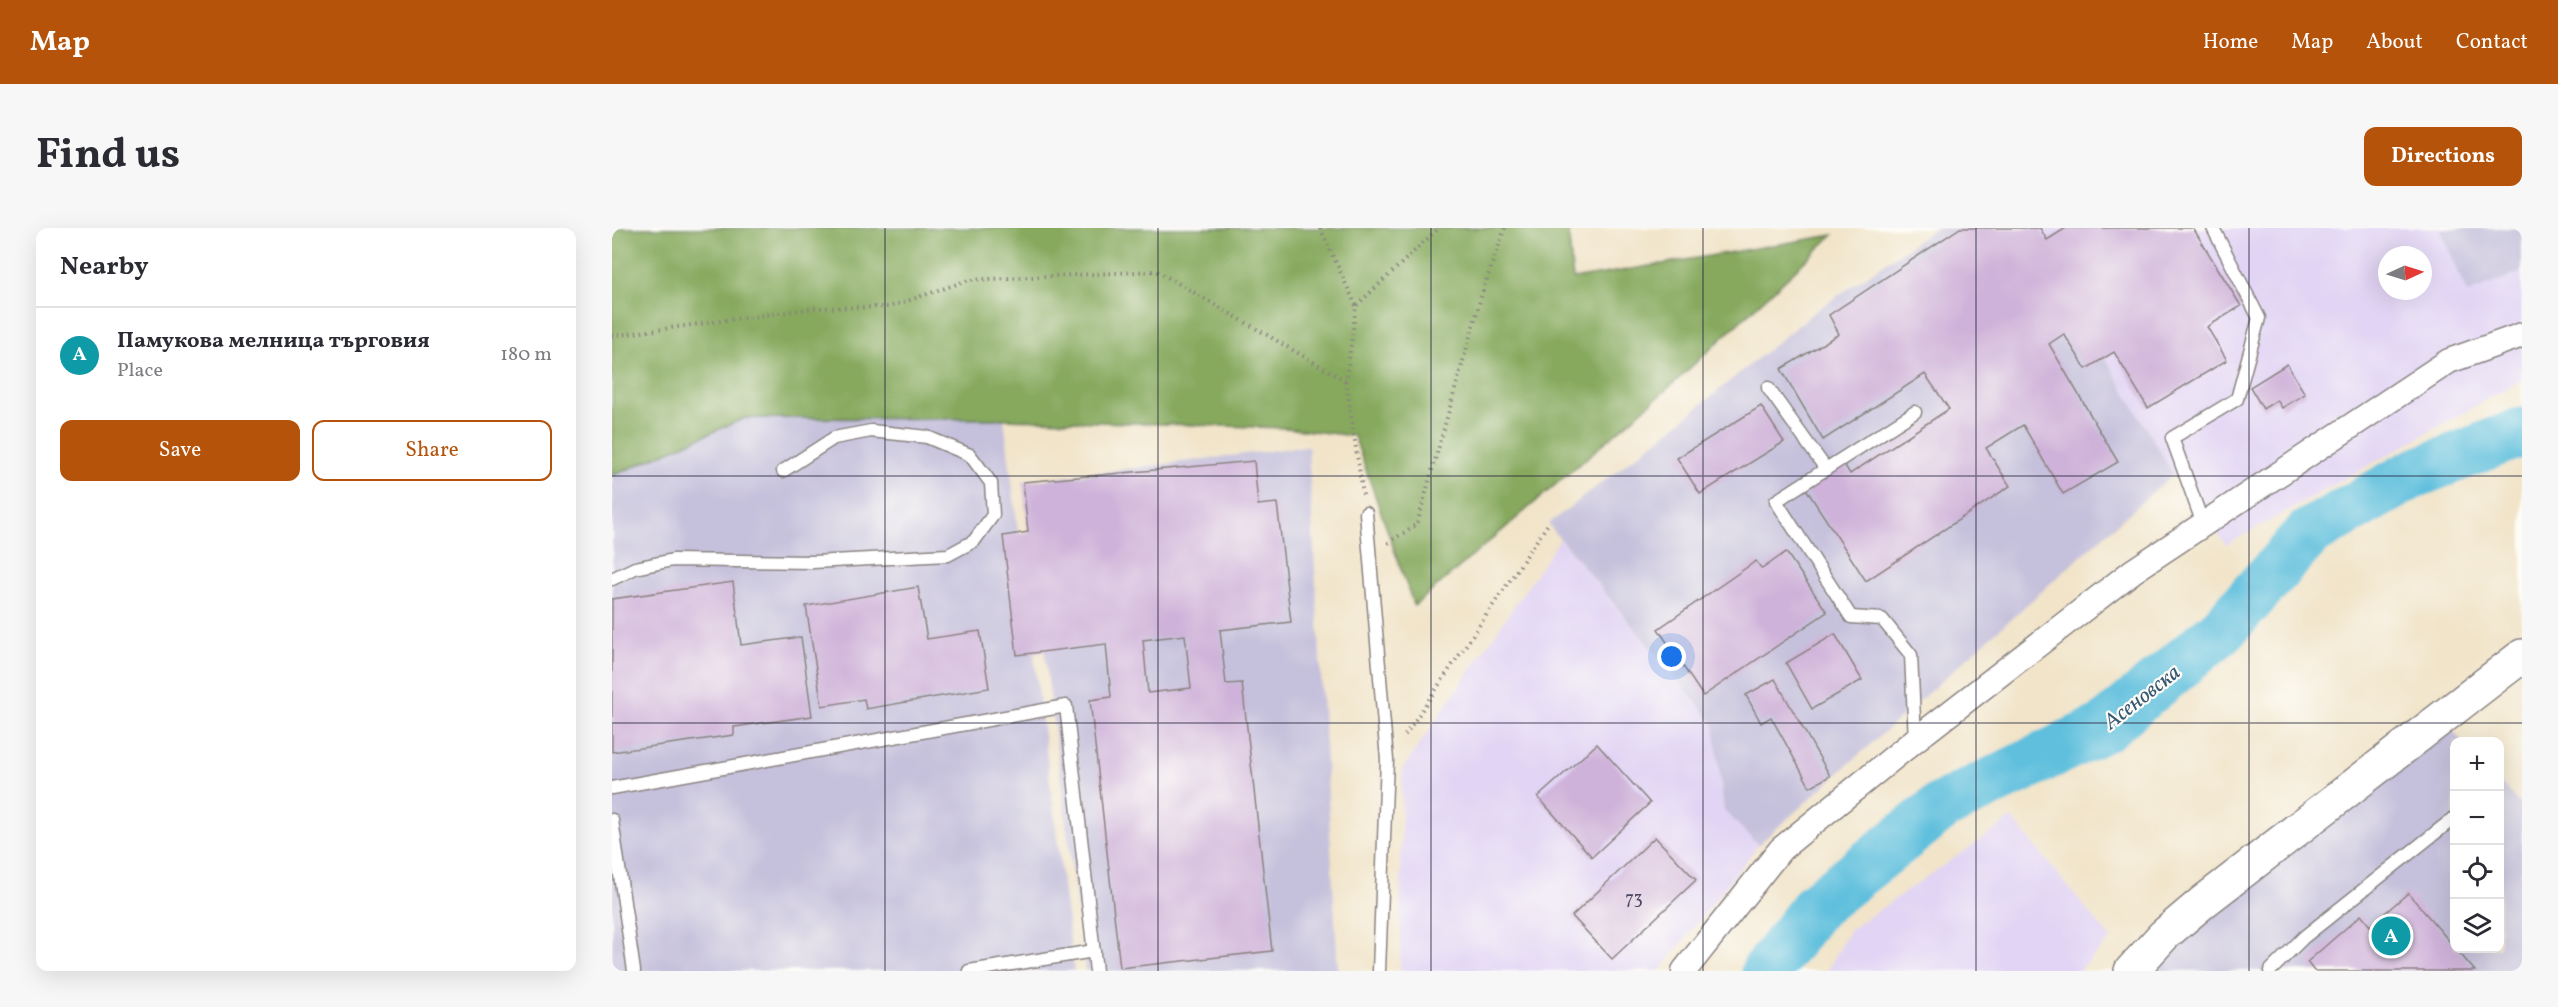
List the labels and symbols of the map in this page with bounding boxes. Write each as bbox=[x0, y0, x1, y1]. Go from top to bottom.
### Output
north arrow bbox=[2378, 246, 2432, 300]
your location bbox=[1657, 642, 1686, 671]
water label: Асеновска bbox=[2097, 658, 2188, 739]
house number: 73 bbox=[1625, 887, 1643, 912]
pin: A bbox=[2372, 914, 2410, 958]

